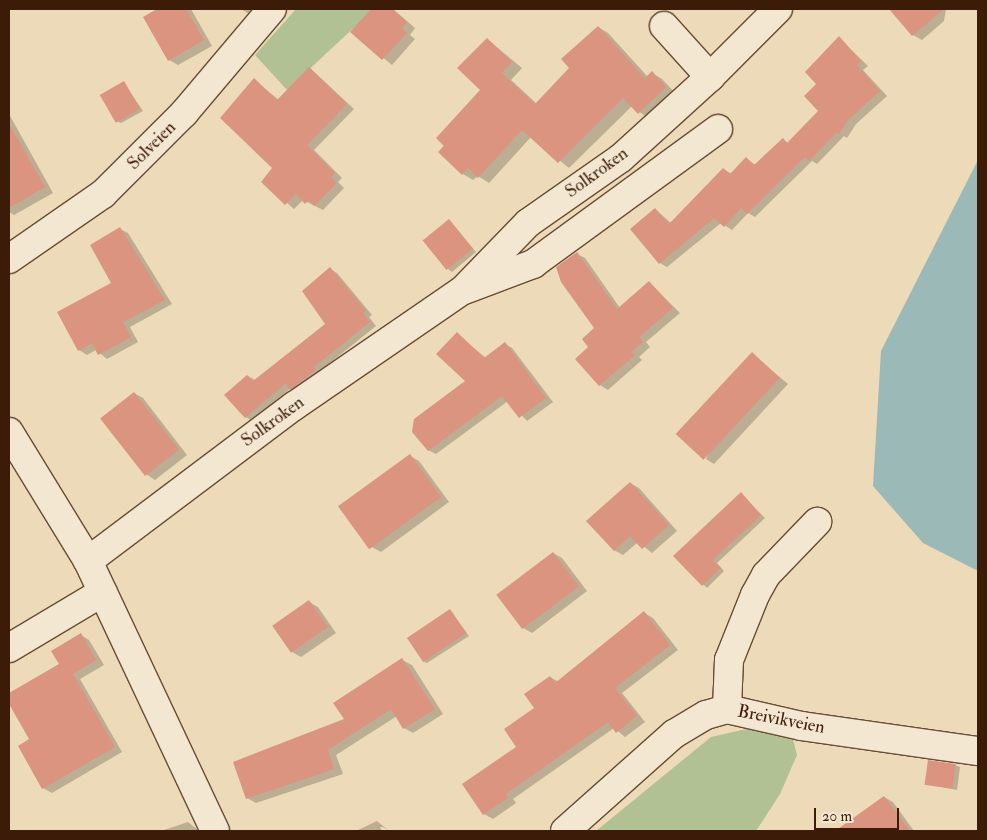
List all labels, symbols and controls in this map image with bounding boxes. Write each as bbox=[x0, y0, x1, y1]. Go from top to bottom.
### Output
street label: Solveien bbox=[123, 117, 181, 175]
street label: Solkroken bbox=[561, 143, 633, 203]
street label: Solkroken bbox=[237, 392, 309, 452]
street label: Breivikveien bbox=[736, 701, 826, 739]
scale bar bbox=[817, 798, 902, 830]
text: 20 m bbox=[822, 807, 852, 826]

